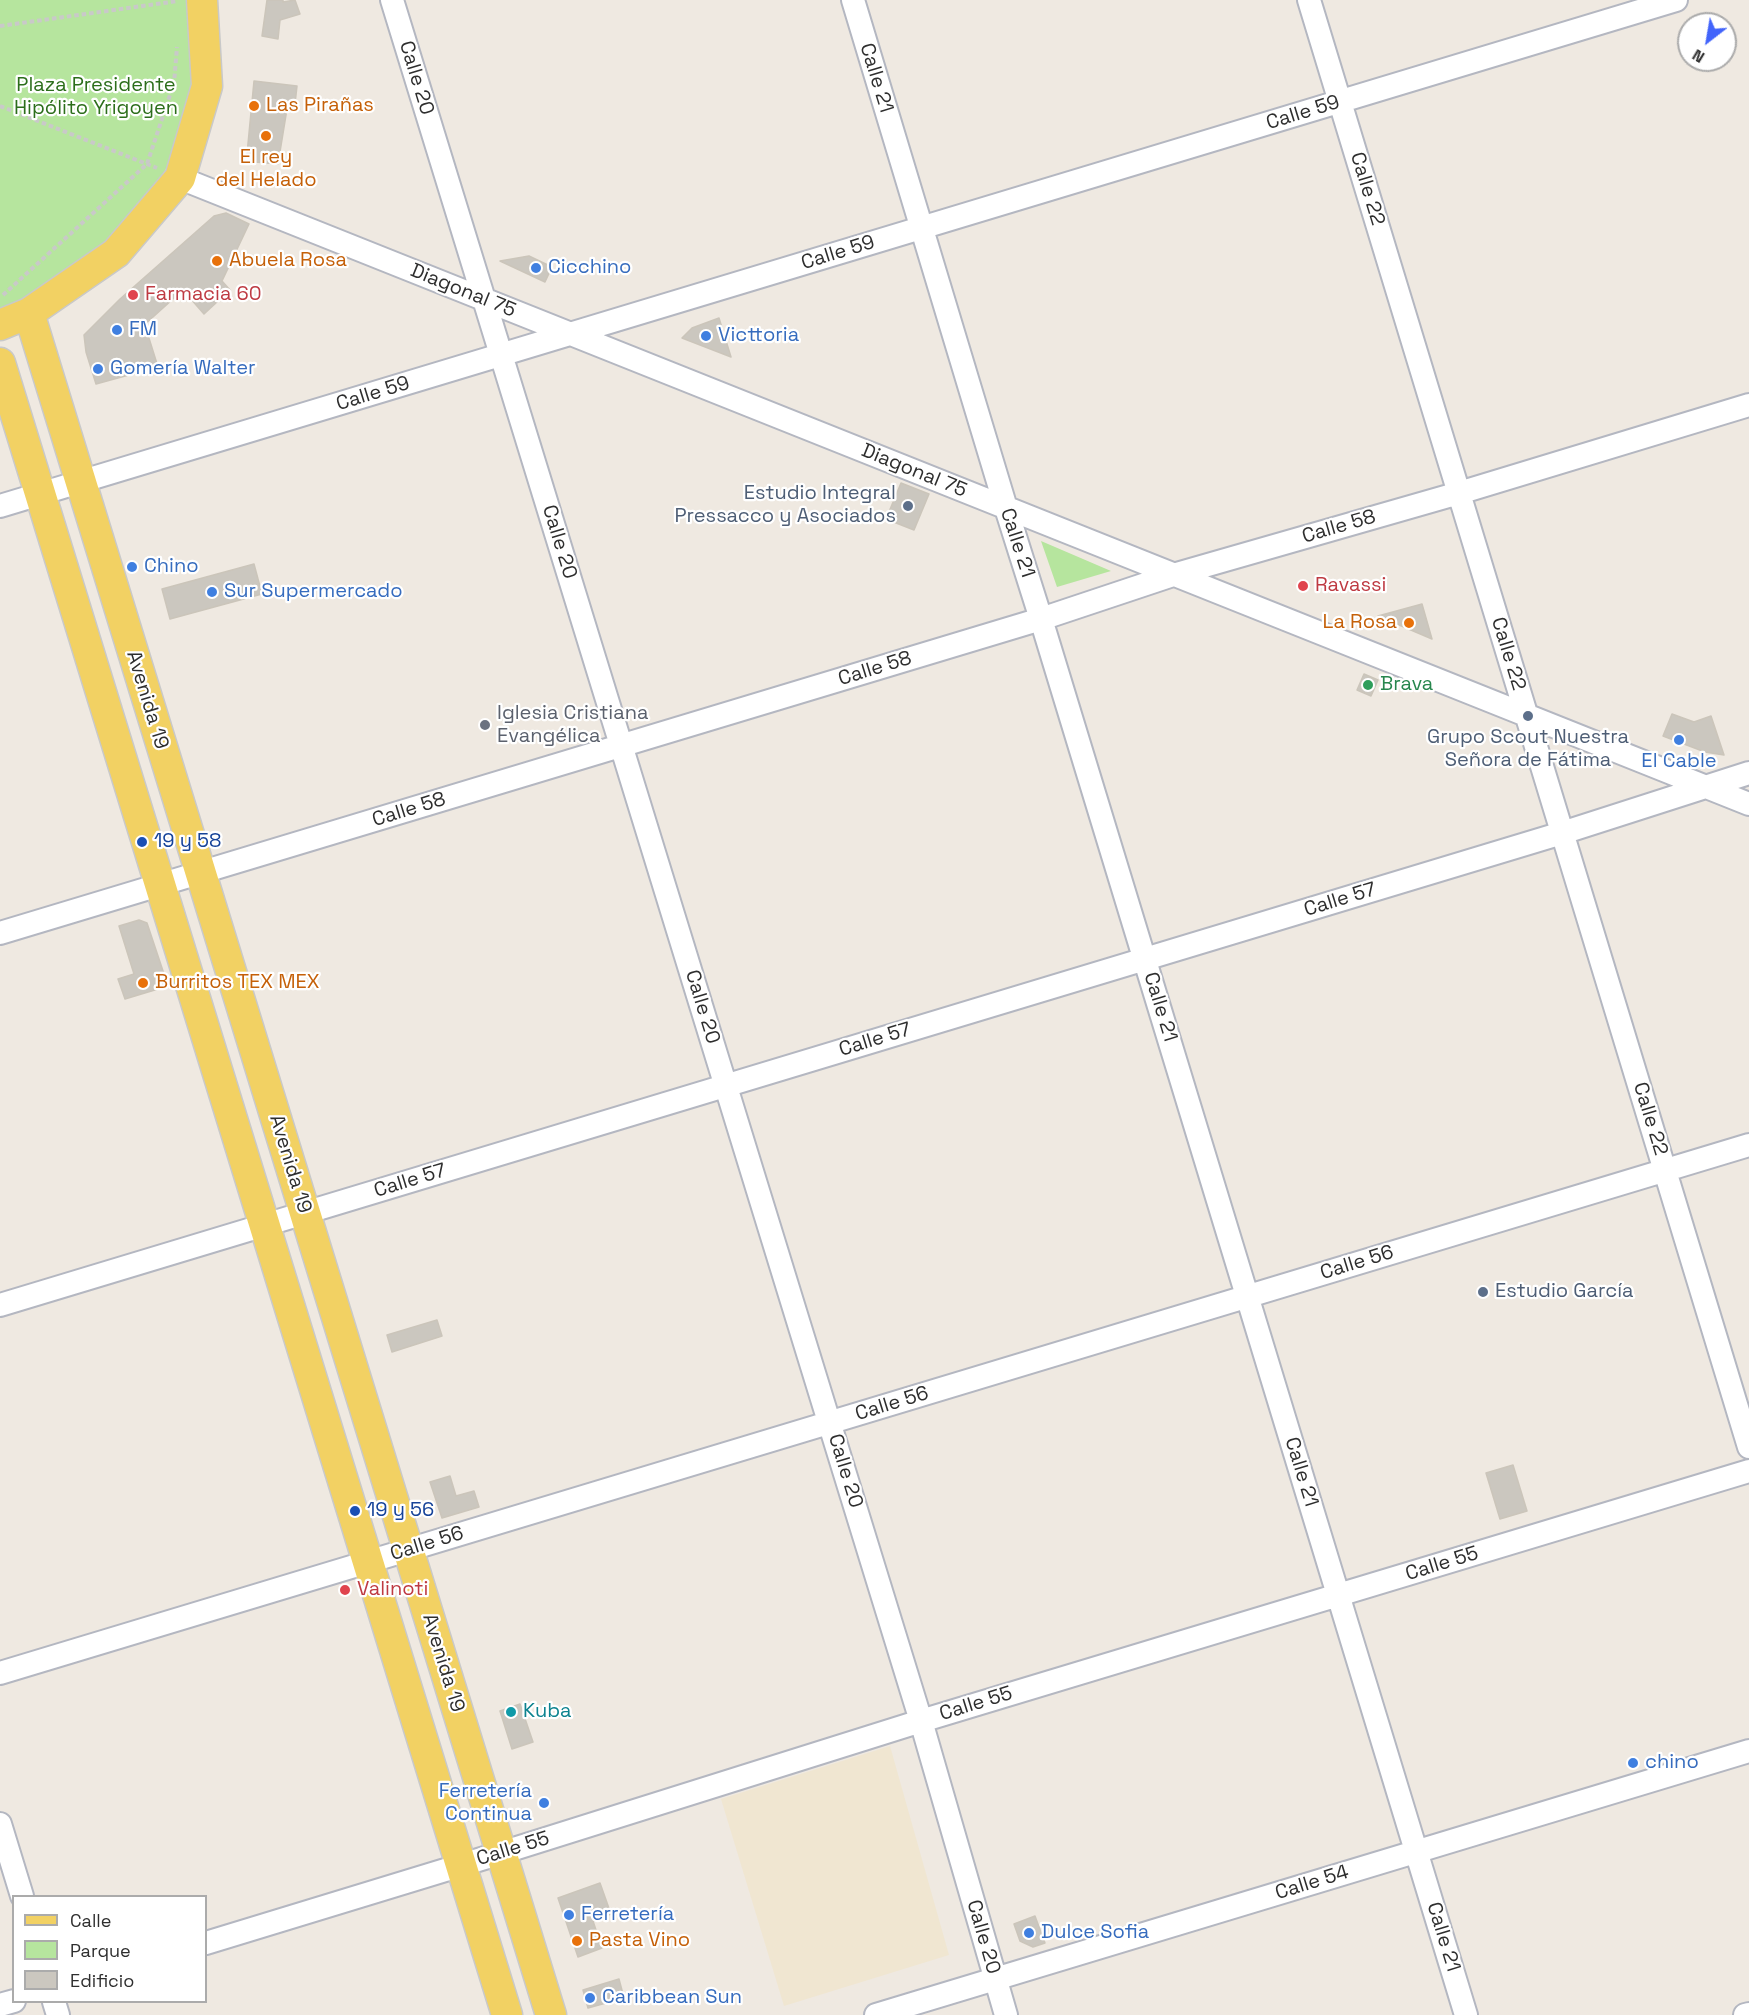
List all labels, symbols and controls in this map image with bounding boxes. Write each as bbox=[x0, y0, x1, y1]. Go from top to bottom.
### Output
north arrow bbox=[1677, 12, 1737, 72]
street label: Calle 20 bbox=[393, 38, 439, 118]
street label: Calle 21 bbox=[854, 40, 898, 116]
text: N bbox=[1689, 44, 1709, 68]
park label: Plaza Presidente Hipólito Yrigoyen bbox=[14, 74, 178, 121]
street label: Calle 59 bbox=[1263, 91, 1343, 135]
place label: Las Pirañas bbox=[266, 94, 374, 118]
marker: Las Pirañas bbox=[247, 99, 261, 113]
marker: El rey del Helado bbox=[259, 129, 273, 143]
place label: El rey del Helado bbox=[215, 146, 317, 193]
street label: Calle 22 bbox=[1345, 150, 1389, 228]
street label: Calle 59 bbox=[798, 231, 878, 275]
place label: Abuela Rosa bbox=[229, 249, 347, 273]
marker: Abuela Rosa bbox=[210, 254, 224, 268]
place label: Cicchino bbox=[548, 256, 631, 280]
street label: Diagonal 75 bbox=[407, 259, 519, 323]
marker: Cicchino bbox=[529, 261, 543, 275]
place label: Farmacia 60 bbox=[145, 283, 262, 307]
marker: Farmacia 60 bbox=[126, 288, 140, 302]
place label: FM bbox=[129, 318, 157, 342]
marker: FM bbox=[110, 323, 124, 337]
place label: Victtoria bbox=[718, 324, 799, 348]
marker: Victtoria bbox=[699, 329, 713, 343]
place label: Gomería Walter bbox=[110, 357, 256, 381]
marker: Gomería Walter bbox=[91, 362, 105, 376]
street label: Calle 59 bbox=[333, 372, 413, 416]
street label: Diagonal 75 bbox=[858, 439, 970, 503]
place label: Estudio Integral Pressacco y Asociados bbox=[675, 482, 896, 529]
marker: Estudio Integral Pressacco y Asociados bbox=[901, 499, 915, 513]
street label: Calle 20 bbox=[536, 502, 582, 582]
street label: Calle 21 bbox=[995, 505, 1039, 581]
street label: Calle 58 bbox=[1299, 505, 1379, 549]
place label: Chino bbox=[144, 555, 199, 579]
marker: Chino bbox=[125, 560, 139, 574]
place label: Ravassi bbox=[1315, 574, 1386, 598]
marker: Ravassi bbox=[1296, 579, 1310, 593]
place label: Sur Supermercado bbox=[224, 580, 403, 604]
marker: Sur Supermercado bbox=[205, 585, 219, 599]
place label: La Rosa bbox=[1323, 611, 1397, 635]
street label: Calle 22 bbox=[1486, 615, 1530, 693]
marker: La Rosa bbox=[1402, 616, 1416, 630]
street label: Calle 58 bbox=[835, 646, 915, 692]
street label: Avenida 19 bbox=[121, 648, 173, 752]
place label: Brava bbox=[1380, 673, 1433, 697]
marker: Brava bbox=[1361, 678, 1375, 692]
place label: Iglesia Cristiana Evangélica bbox=[497, 702, 648, 749]
marker: Grupo Scout Nuestra Señora de Fátima bbox=[1521, 709, 1535, 723]
marker: Iglesia Cristiana Evangélica bbox=[478, 718, 492, 732]
place label: Grupo Scout Nuestra Señora de Fátima bbox=[1427, 726, 1629, 773]
marker: El Cable bbox=[1672, 733, 1686, 747]
place label: El Cable bbox=[1641, 750, 1717, 774]
street label: Calle 58 bbox=[369, 787, 449, 833]
place label: 19 y 58 bbox=[154, 830, 222, 854]
marker: 19 y 58 bbox=[135, 835, 149, 849]
street label: Calle 57 bbox=[1301, 878, 1379, 922]
street label: Calle 20 bbox=[679, 967, 725, 1047]
street label: Calle 21 bbox=[1138, 969, 1182, 1045]
place label: Burritos TEX MEX bbox=[155, 971, 320, 995]
marker: Burritos TEX MEX bbox=[136, 976, 150, 990]
street label: Calle 57 bbox=[836, 1018, 914, 1062]
street label: Calle 22 bbox=[1628, 1080, 1672, 1158]
street label: Avenida 19 bbox=[264, 1112, 316, 1216]
street label: Calle 57 bbox=[371, 1159, 449, 1203]
street label: Calle 56 bbox=[1317, 1241, 1397, 1285]
place label: Estudio García bbox=[1495, 1280, 1634, 1304]
marker: Estudio García bbox=[1476, 1285, 1490, 1299]
street label: Calle 56 bbox=[852, 1382, 932, 1426]
street label: Calle 20 bbox=[822, 1431, 868, 1511]
street label: Calle 21 bbox=[1279, 1434, 1323, 1510]
place label: 19 y 56 bbox=[367, 1499, 434, 1523]
marker: 19 y 56 bbox=[348, 1504, 362, 1518]
street label: Calle 56 bbox=[387, 1522, 467, 1566]
street label: Calle 55 bbox=[1403, 1542, 1481, 1586]
place label: Valinoti bbox=[357, 1578, 428, 1602]
marker: Valinoti bbox=[338, 1583, 352, 1597]
street label: Avenida 19 bbox=[417, 1611, 469, 1715]
street label: Calle 55 bbox=[937, 1682, 1015, 1726]
place label: Kuba bbox=[523, 1700, 572, 1724]
marker: Kuba bbox=[504, 1705, 518, 1719]
place label: chino bbox=[1645, 1751, 1699, 1775]
marker: chino bbox=[1626, 1756, 1640, 1770]
place label: Ferretería Continua bbox=[439, 1780, 532, 1827]
marker: Ferretería Continua bbox=[537, 1796, 551, 1810]
street label: Calle 55 bbox=[474, 1827, 552, 1871]
street label: Calle 54 bbox=[1272, 1860, 1352, 1906]
legend bbox=[12, 1895, 207, 2003]
street label: Calle 20 bbox=[961, 1897, 1005, 1977]
street label: Calle 21 bbox=[1421, 1899, 1465, 1975]
place label: Ferretería bbox=[581, 1903, 674, 1927]
marker: Ferretería bbox=[562, 1908, 576, 1922]
text: Calle bbox=[70, 1909, 111, 1932]
place label: Dulce Sofia bbox=[1041, 1921, 1149, 1945]
marker: Dulce Sofia bbox=[1022, 1926, 1036, 1940]
place label: Pasta Vino bbox=[589, 1929, 690, 1953]
marker: Pasta Vino bbox=[570, 1934, 584, 1948]
text: Parque bbox=[70, 1939, 131, 1962]
text: Edificio bbox=[70, 1969, 134, 1992]
place label: Caribbean Sun bbox=[602, 1986, 742, 2010]
marker: Caribbean Sun bbox=[583, 1991, 597, 2005]

